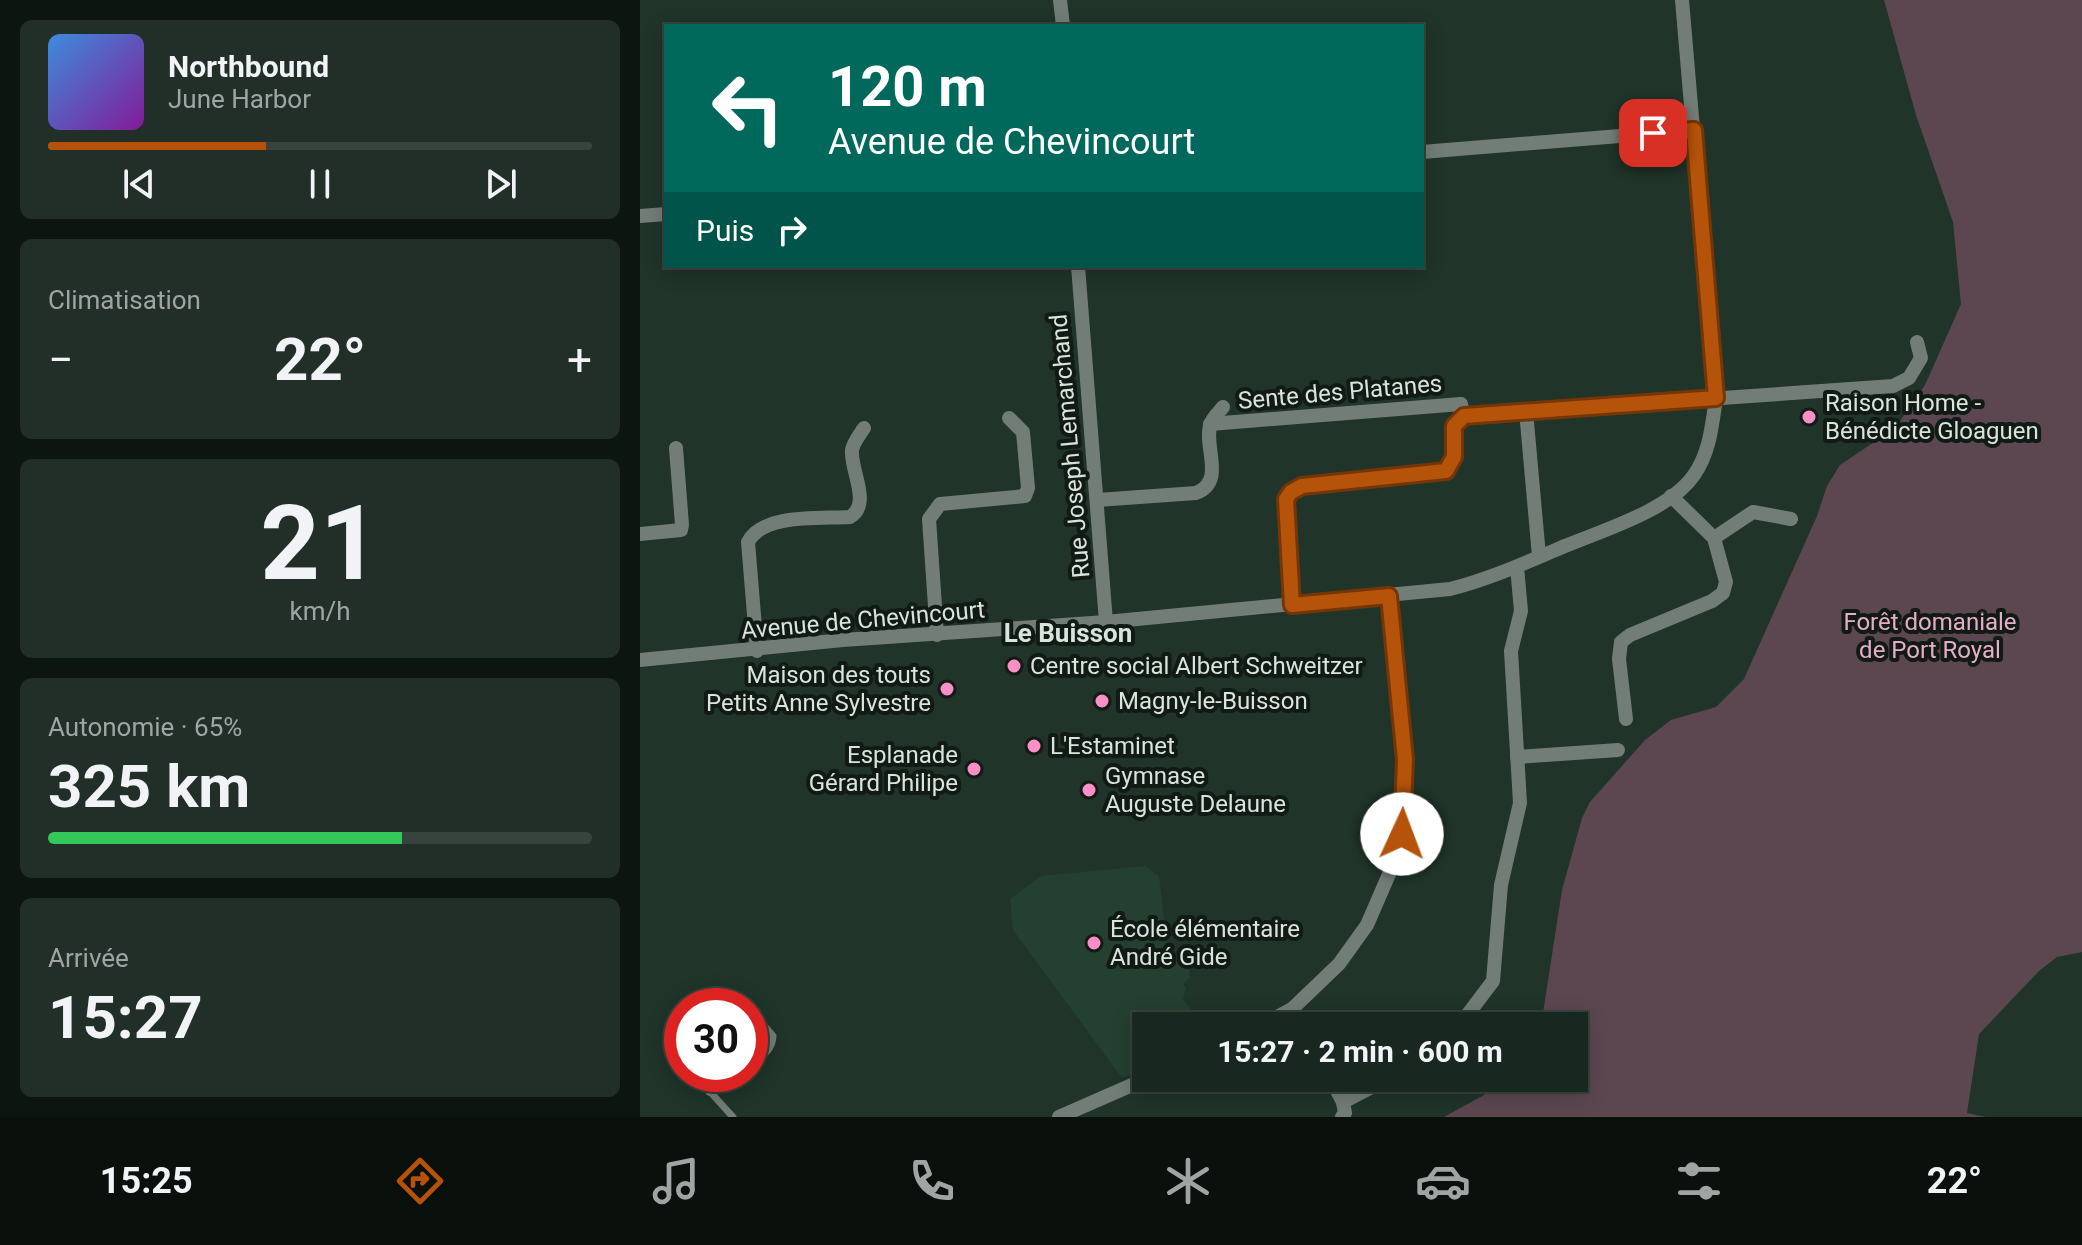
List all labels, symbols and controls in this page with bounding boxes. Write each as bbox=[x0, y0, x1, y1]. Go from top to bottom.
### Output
text: Northbound bbox=[168, 49, 329, 84]
text: 120 m bbox=[828, 54, 987, 120]
icon: left bbox=[696, 56, 800, 160]
text: June Harbor bbox=[168, 84, 311, 114]
pin bbox=[1619, 99, 1687, 167]
icon: arrive bbox=[1631, 111, 1675, 155]
text: Avenue de Chevincourt bbox=[828, 121, 1195, 163]
icon: previous bbox=[117, 162, 161, 206]
icon: pause bbox=[298, 162, 342, 206]
icon: next bbox=[479, 162, 523, 206]
icon: right bbox=[770, 208, 814, 252]
text: Puis bbox=[696, 213, 754, 248]
text: Climatisation bbox=[48, 285, 201, 315]
street label: Rue Joseph Lemarchand bbox=[1045, 313, 1095, 579]
text: 22° bbox=[274, 324, 366, 395]
text: − bbox=[48, 334, 73, 386]
text: + bbox=[567, 334, 592, 386]
street label: Sente des Platanes bbox=[1237, 369, 1443, 415]
place label: Raison Home - Bénédicte Gloaguen bbox=[1825, 389, 2039, 445]
marker: Raison Home - Bénédicte Gloaguen bbox=[1800, 408, 1818, 426]
text: 21 bbox=[260, 483, 380, 604]
street label: Avenue de Chevincourt bbox=[740, 595, 986, 645]
text: km/h bbox=[289, 596, 351, 626]
park label: Forêt domaniale de Port Royal bbox=[1843, 608, 2017, 664]
district label: Le Buisson bbox=[1004, 618, 1132, 648]
place label: Centre social Albert Schweitzer bbox=[1030, 652, 1363, 680]
marker: Centre social Albert Schweitzer bbox=[1005, 657, 1023, 675]
place label: Maison des touts Petits Anne Sylvestre bbox=[706, 661, 931, 717]
marker: Maison des touts Petits Anne Sylvestre bbox=[938, 680, 956, 698]
place label: Magny-le-Buisson bbox=[1118, 687, 1308, 715]
marker: Magny-le-Buisson bbox=[1093, 692, 1111, 710]
text: Autonomie · 65% bbox=[48, 712, 242, 742]
place label: L'Estaminet bbox=[1050, 732, 1175, 760]
marker: L'Estaminet bbox=[1025, 737, 1043, 755]
place label: Esplanade Gérard Philipe bbox=[809, 741, 958, 797]
text: 325 km bbox=[48, 751, 250, 822]
marker: Esplanade Gérard Philipe bbox=[965, 760, 983, 778]
place label: Gymnase Auguste Delaune bbox=[1105, 762, 1286, 818]
marker: Gymnase Auguste Delaune bbox=[1080, 781, 1098, 799]
position arrow bbox=[1360, 792, 1444, 876]
place label: École élémentaire André Gide bbox=[1110, 915, 1300, 971]
marker: École élémentaire André Gide bbox=[1085, 934, 1103, 952]
text: Arrivée bbox=[48, 943, 129, 973]
text: 15:27 bbox=[48, 982, 203, 1053]
speed limit sign: 30 bbox=[664, 988, 768, 1092]
text: 15:27 · 2 min · 600 m bbox=[1217, 1034, 1503, 1069]
icon: directions bbox=[392, 1153, 448, 1209]
icon: music bbox=[648, 1153, 704, 1209]
icon: phone bbox=[904, 1153, 960, 1209]
icon: climate bbox=[1160, 1153, 1216, 1209]
icon: car bbox=[1415, 1153, 1471, 1209]
icon: filters bbox=[1671, 1153, 1727, 1209]
text: 15:25 bbox=[100, 1160, 193, 1202]
text: 22° bbox=[1927, 1160, 1982, 1202]

